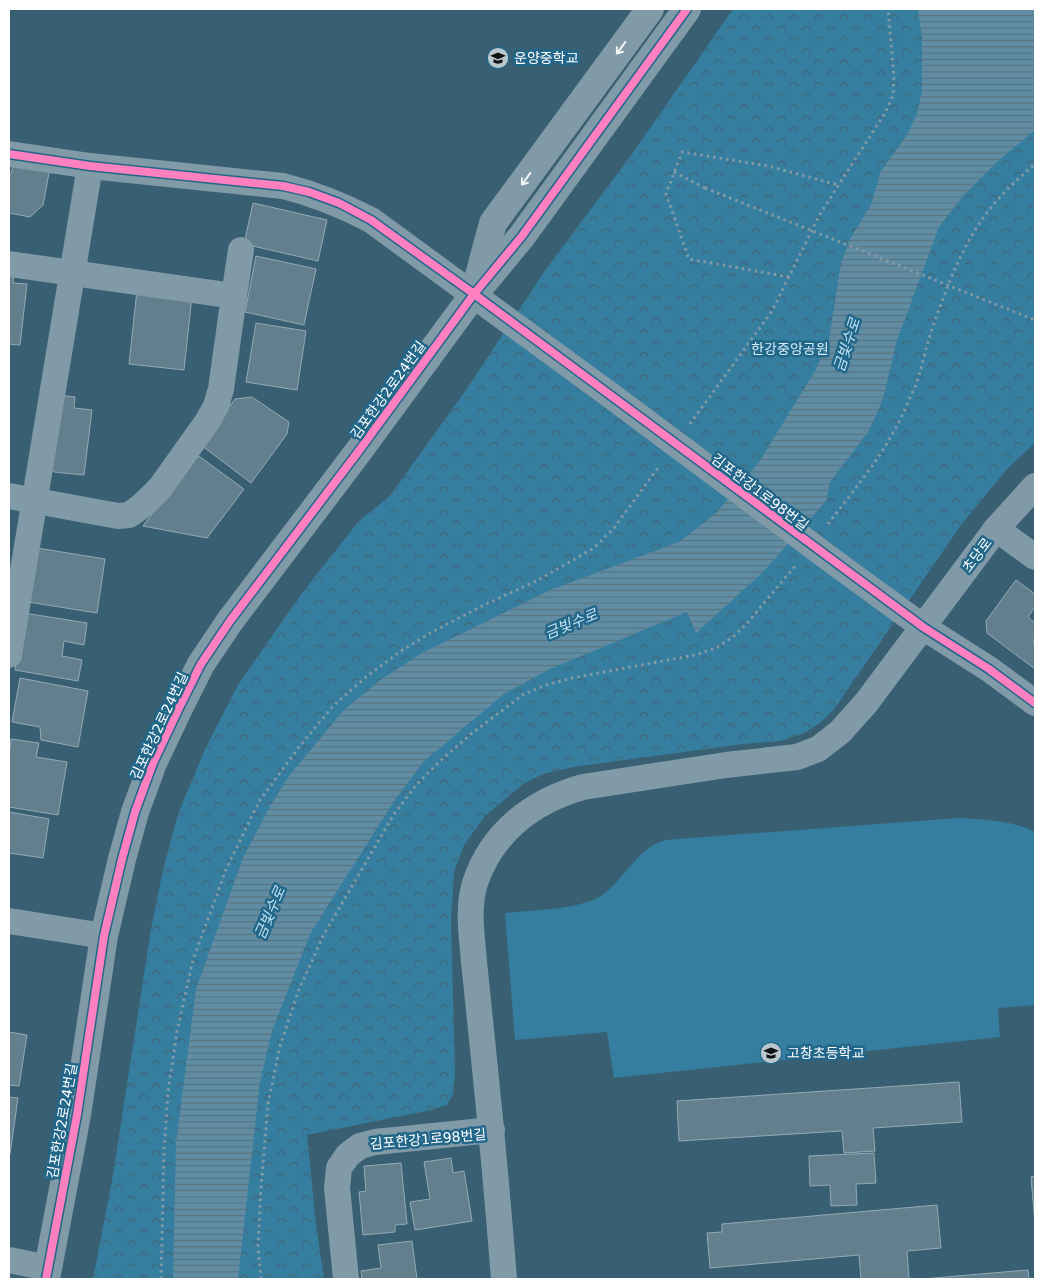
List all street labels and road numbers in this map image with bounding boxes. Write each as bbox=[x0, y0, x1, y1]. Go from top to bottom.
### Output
street label: 김포한강2로24번길 bbox=[347, 338, 429, 442]
street label: 김포한강1로98번길 bbox=[709, 450, 811, 534]
street label: 초당로 bbox=[959, 535, 995, 575]
street label: 김포한강2로24번길 bbox=[127, 670, 191, 782]
street label: 김포한강2로24번길 bbox=[44, 1062, 80, 1180]
street label: 김포한강1로98번길 bbox=[369, 1126, 487, 1152]

